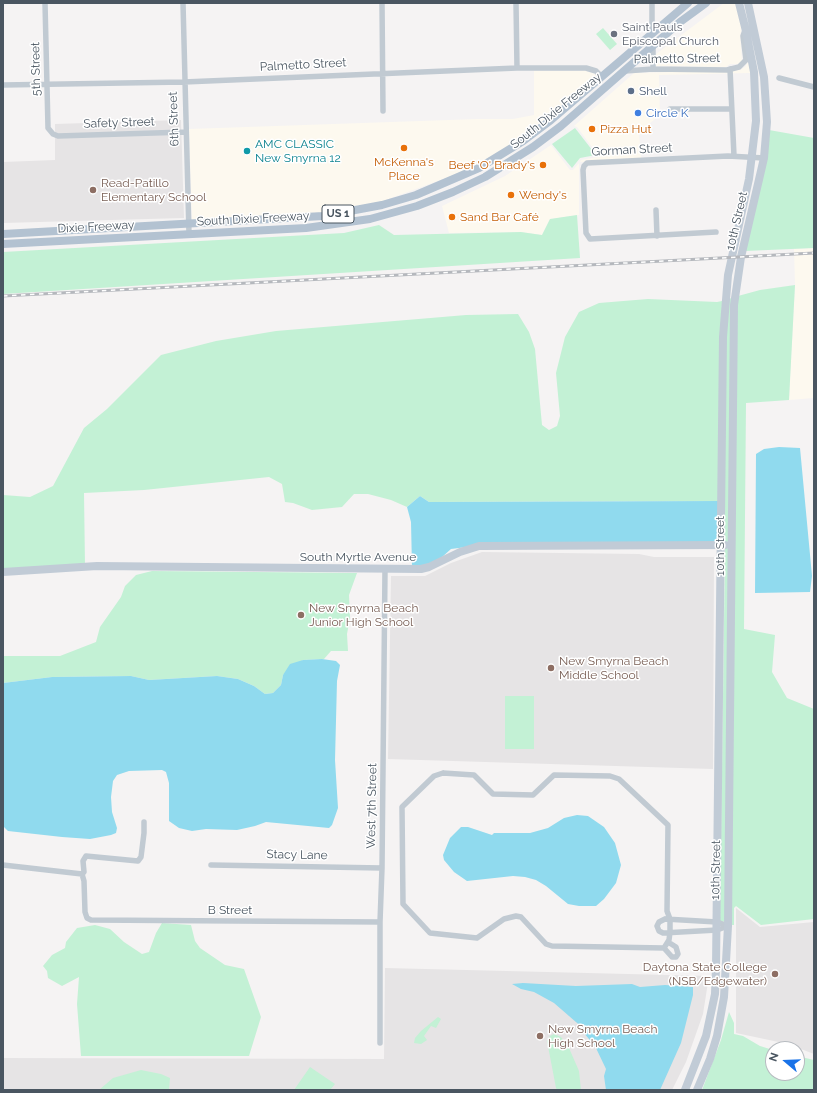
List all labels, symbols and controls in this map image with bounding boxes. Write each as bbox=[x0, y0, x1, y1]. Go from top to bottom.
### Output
place label: Saint Pauls Episcopal Church bbox=[622, 20, 719, 48]
marker: Saint Pauls Episcopal Church bbox=[609, 29, 619, 39]
street label: 5th Street bbox=[28, 42, 44, 96]
street label: Palmetto Street bbox=[634, 51, 720, 67]
street label: Palmetto Street bbox=[259, 56, 347, 74]
street label: South Dixie Freeway bbox=[508, 70, 604, 152]
place label: Shell bbox=[639, 84, 667, 98]
marker: Shell bbox=[626, 86, 636, 96]
street label: 6th Street bbox=[166, 91, 182, 147]
place label: Circle K bbox=[646, 106, 689, 120]
marker: Circle K bbox=[633, 108, 643, 118]
street label: Safety Street bbox=[83, 115, 155, 131]
place label: Pizza Hut bbox=[600, 122, 651, 136]
marker: Pizza Hut bbox=[587, 124, 597, 134]
place label: AMC CLASSIC New Smyrna 12 bbox=[255, 137, 341, 165]
street label: Gorman Street bbox=[591, 141, 673, 159]
marker: McKenna's Place bbox=[399, 143, 409, 153]
marker: AMC CLASSIC New Smyrna 12 bbox=[242, 146, 252, 156]
place label: McKenna's Place bbox=[374, 155, 434, 183]
place label: Beef 'O' Brady's bbox=[448, 158, 535, 172]
marker: Beef 'O' Brady's bbox=[538, 160, 548, 170]
place label: Read-Patillo Elementary School bbox=[101, 176, 206, 204]
marker: Read-Patillo Elementary School bbox=[88, 185, 98, 195]
place label: Wendy's bbox=[519, 188, 567, 202]
marker: Wendy's bbox=[506, 190, 516, 200]
street label: 10th Street bbox=[723, 190, 751, 252]
road number: US 1 bbox=[322, 205, 354, 223]
street label: South Dixie Freeway bbox=[196, 209, 310, 229]
place label: Sand Bar Café bbox=[460, 210, 539, 224]
marker: Sand Bar Café bbox=[447, 212, 457, 222]
street label: Dixie Freeway bbox=[57, 218, 135, 236]
street label: 10th Street bbox=[713, 516, 727, 576]
street label: South Myrtle Avenue bbox=[300, 550, 416, 564]
place label: New Smyrna Beach Junior High School bbox=[309, 601, 419, 629]
marker: New Smyrna Beach Junior High School bbox=[296, 610, 306, 620]
place label: New Smyrna Beach Middle School bbox=[559, 654, 669, 682]
marker: New Smyrna Beach Middle School bbox=[546, 663, 556, 673]
street label: West 7th Street bbox=[364, 763, 380, 849]
street label: 10th Street bbox=[708, 840, 724, 900]
street label: Stacy Lane bbox=[266, 847, 328, 863]
street label: B Street bbox=[208, 903, 252, 917]
place label: Daytona State College (NSB/Edgewater) bbox=[643, 960, 767, 988]
marker: Daytona State College (NSB/Edgewater) bbox=[770, 969, 780, 979]
place label: New Smyrna Beach High School bbox=[548, 1022, 658, 1050]
marker: New Smyrna Beach High School bbox=[535, 1031, 545, 1041]
north arrow bbox=[765, 1041, 805, 1081]
text: N bbox=[767, 1051, 782, 1063]

